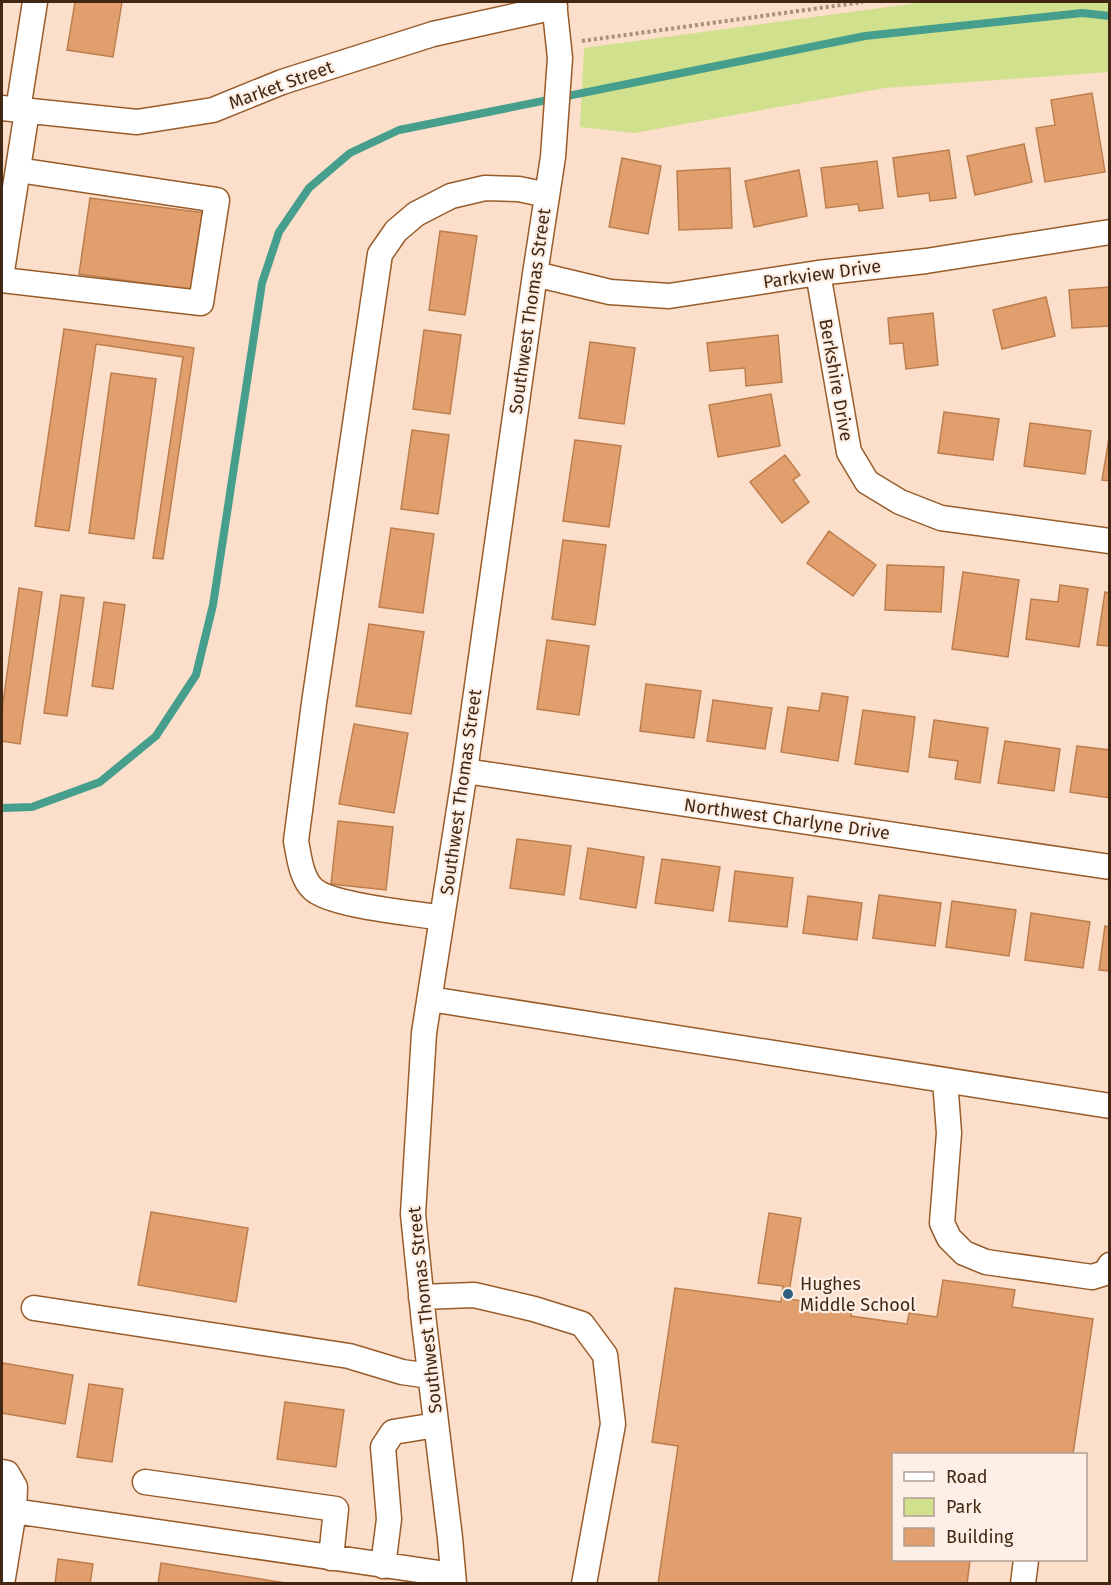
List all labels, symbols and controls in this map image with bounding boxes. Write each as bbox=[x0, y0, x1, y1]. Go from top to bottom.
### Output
street label: Market Street bbox=[226, 56, 337, 114]
street label: Southwest Thomas Street bbox=[505, 206, 555, 415]
street label: Parkview Drive bbox=[762, 255, 882, 293]
street label: Berkshire Drive bbox=[814, 317, 858, 443]
street label: Southwest Thomas Street bbox=[436, 687, 486, 896]
street label: Northwest Charlyne Drive bbox=[683, 794, 891, 844]
street label: Southwest Thomas Street bbox=[403, 1205, 447, 1414]
place label: Hughes Middle School bbox=[800, 1273, 916, 1316]
marker: Hughes Middle School bbox=[781, 1287, 795, 1301]
legend bbox=[892, 1453, 1087, 1561]
text: Road bbox=[946, 1466, 988, 1488]
text: Park bbox=[946, 1496, 982, 1518]
text: Building bbox=[946, 1526, 1014, 1548]

